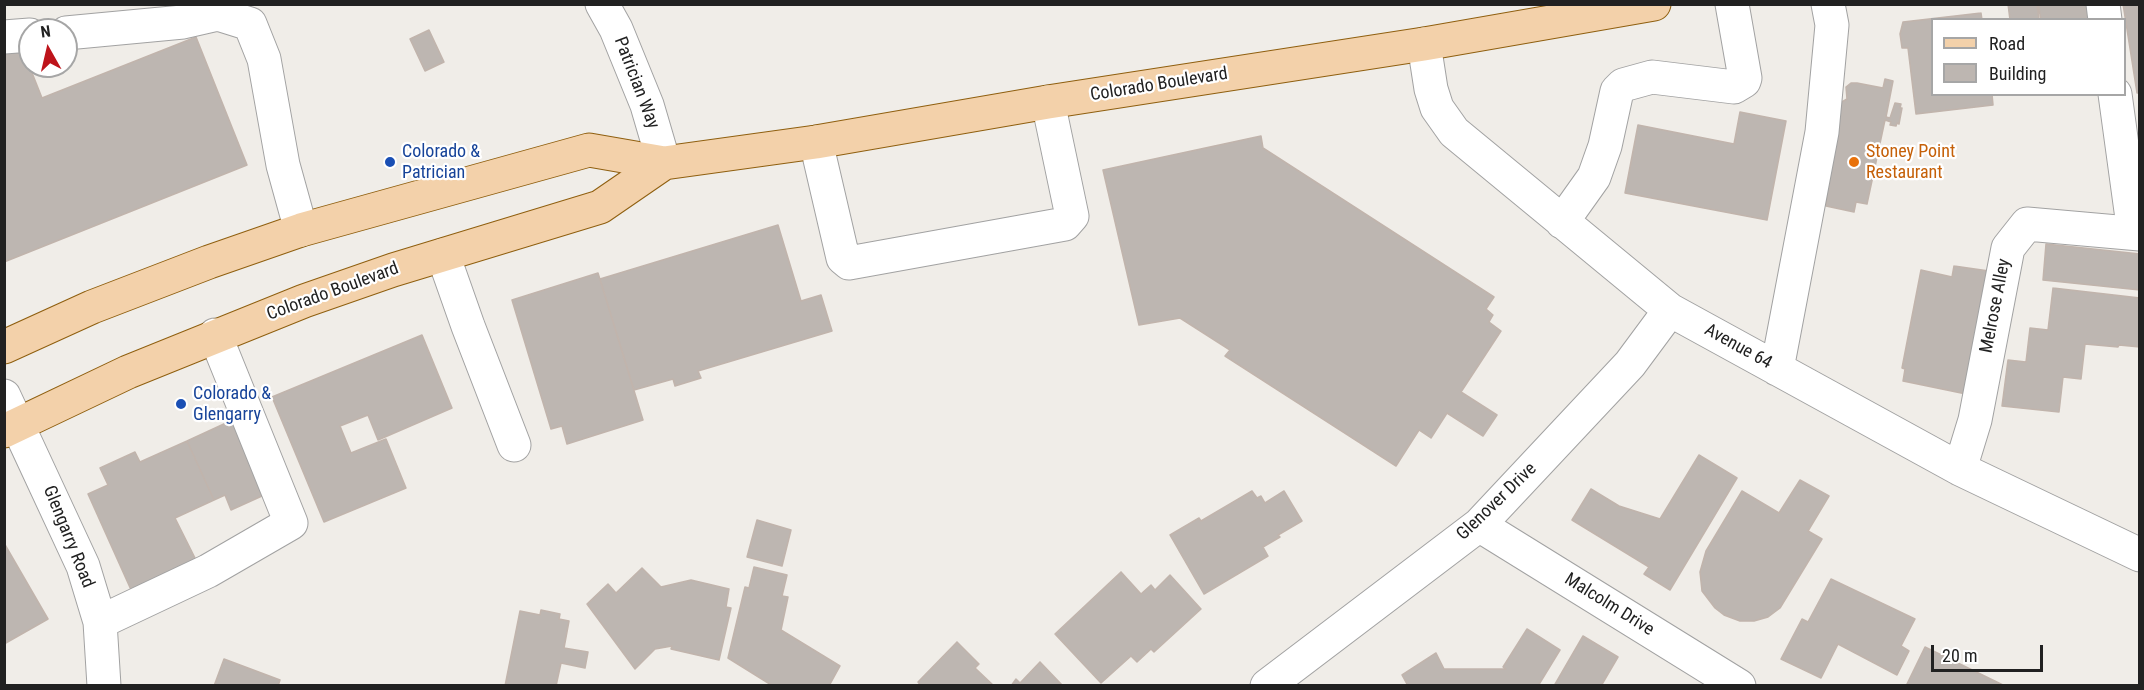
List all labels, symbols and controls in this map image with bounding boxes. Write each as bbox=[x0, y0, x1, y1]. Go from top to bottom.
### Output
north arrow bbox=[18, 18, 78, 78]
legend bbox=[1931, 18, 2126, 96]
text: N bbox=[40, 22, 52, 42]
text: Road bbox=[1989, 33, 2025, 54]
street label: Patrician Way bbox=[609, 34, 663, 132]
street label: Colorado Boulevard bbox=[1089, 63, 1229, 107]
text: Building bbox=[1989, 63, 2046, 84]
place label: Colorado & Patrician bbox=[402, 141, 480, 184]
place label: Stoney Point Restaurant bbox=[1866, 141, 1955, 184]
marker: Colorado & Patrician bbox=[383, 155, 397, 169]
marker: Stoney Point Restaurant bbox=[1847, 155, 1861, 169]
street label: Melrose Alley bbox=[1976, 257, 2016, 355]
street label: Colorado Boulevard bbox=[264, 258, 402, 326]
street label: Avenue 64 bbox=[1701, 320, 1775, 374]
place label: Colorado & Glengarry bbox=[193, 383, 271, 426]
marker: Colorado & Glengarry bbox=[174, 397, 188, 411]
street label: Glenover Drive bbox=[1453, 459, 1541, 545]
street label: Glengarry Road bbox=[38, 483, 98, 591]
street label: Malcolm Drive bbox=[1560, 569, 1658, 641]
scale bar bbox=[1934, 633, 2046, 671]
text: 20 m bbox=[1942, 645, 1977, 666]

